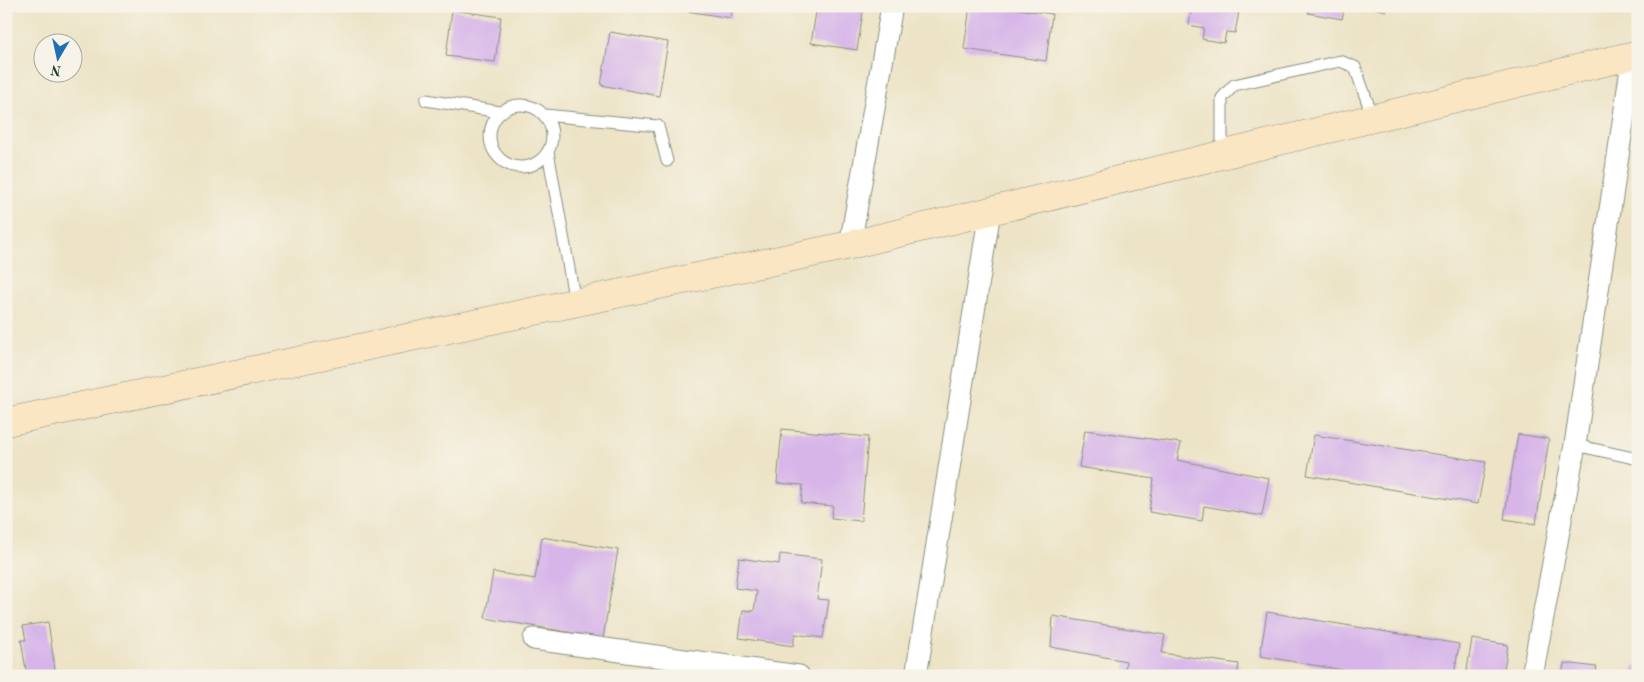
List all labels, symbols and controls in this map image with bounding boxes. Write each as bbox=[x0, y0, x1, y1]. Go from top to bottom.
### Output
north arrow bbox=[32, 32, 82, 82]
text: N bbox=[49, 62, 63, 78]

